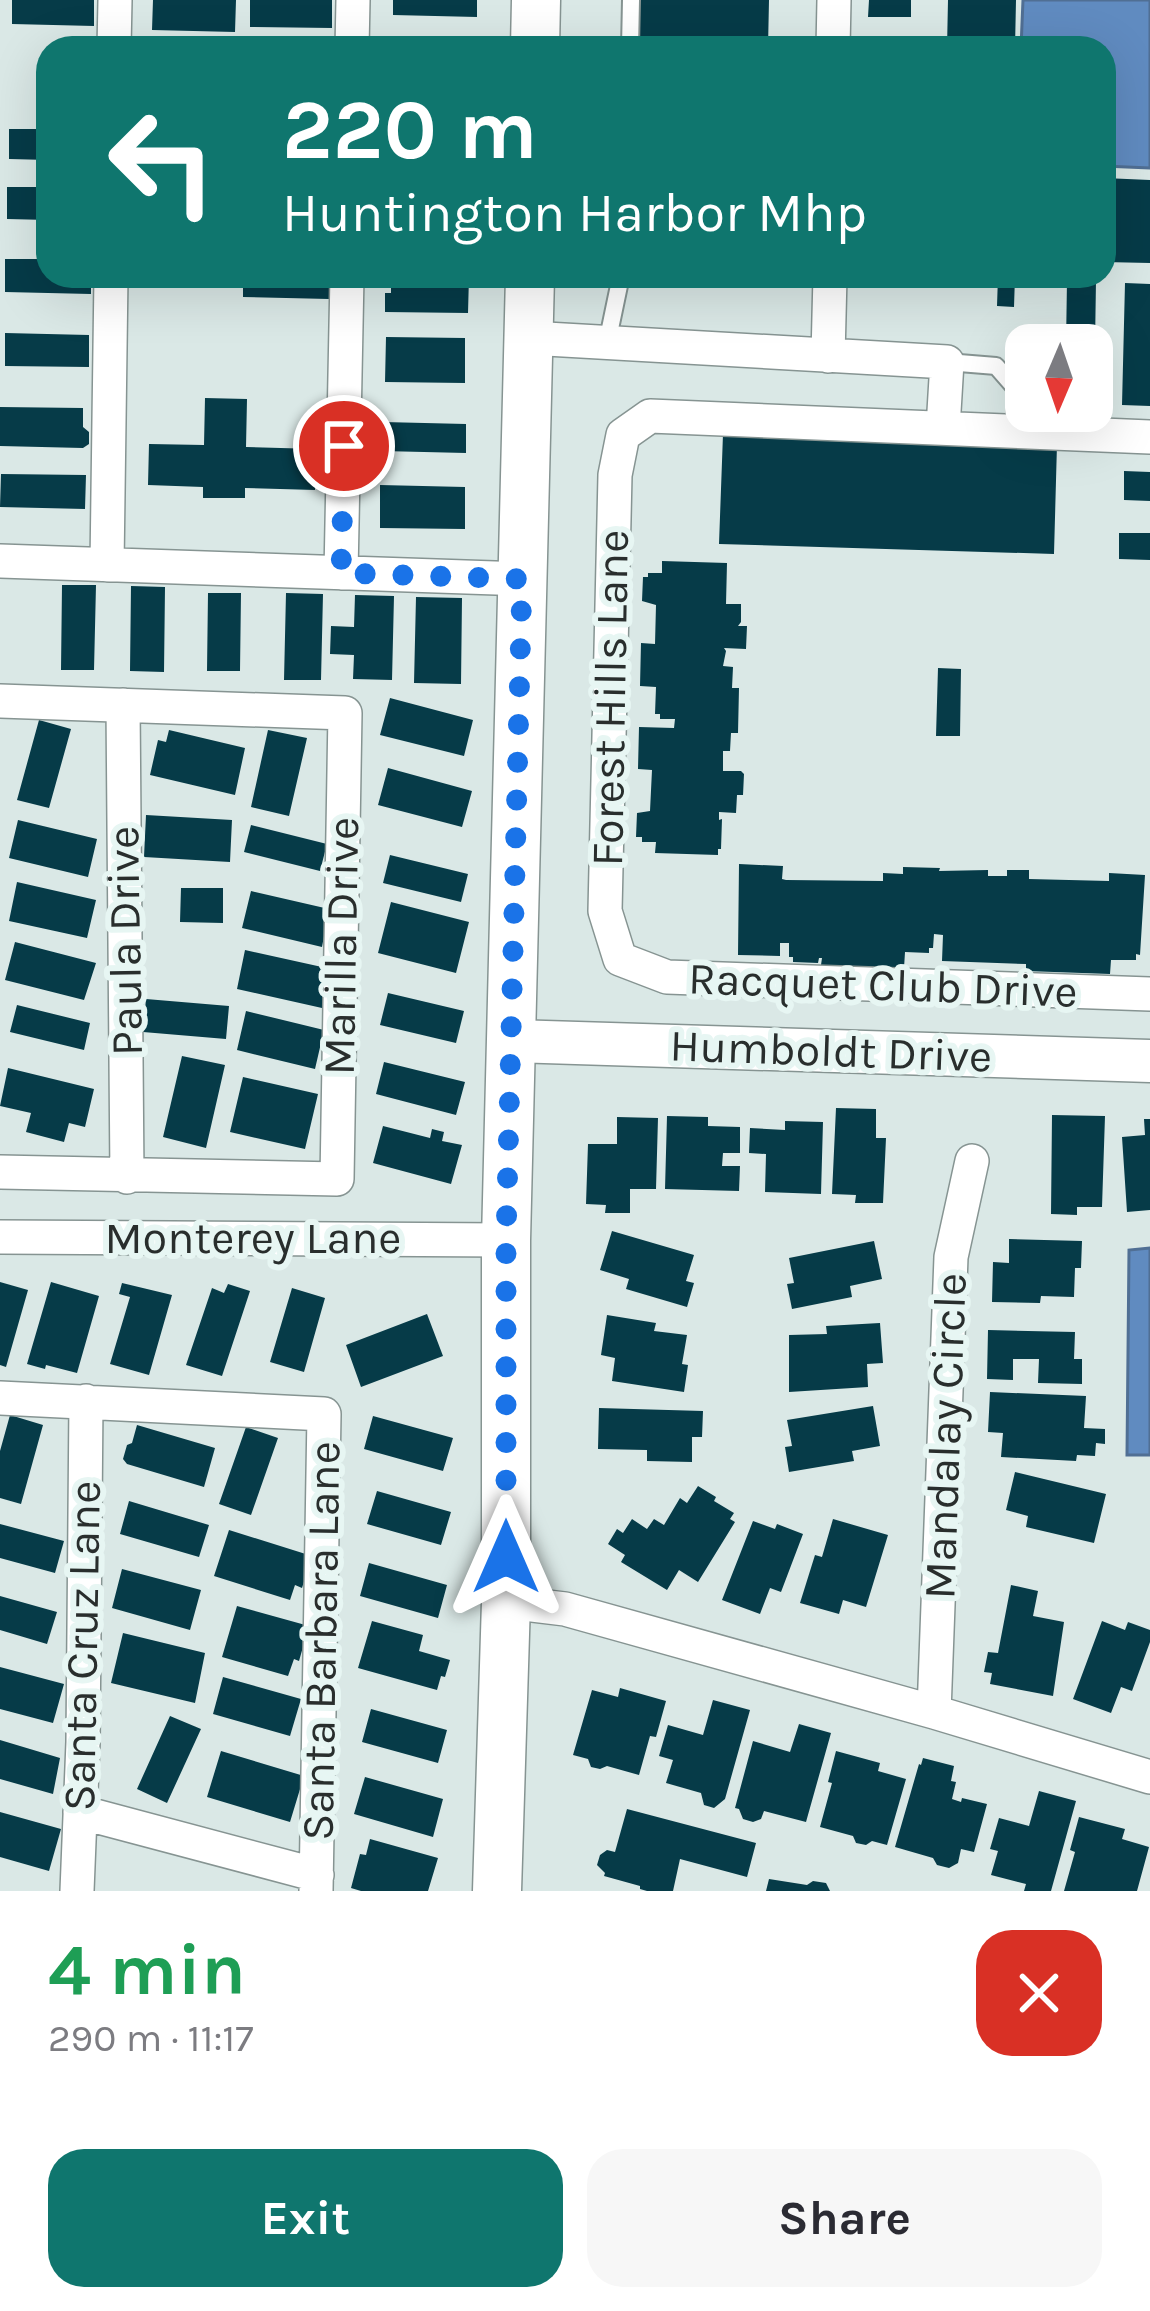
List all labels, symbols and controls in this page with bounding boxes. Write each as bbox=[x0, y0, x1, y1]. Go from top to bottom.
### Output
text: 220 m bbox=[282, 81, 538, 179]
icon: left bbox=[84, 84, 240, 240]
text: Huntington Harbor Mhp bbox=[282, 181, 867, 245]
north arrow bbox=[1005, 324, 1113, 432]
map controls bbox=[1005, 324, 1113, 432]
pin bbox=[293, 395, 395, 497]
icon: arrive bbox=[311, 413, 377, 479]
street label: Forest Hills Lane bbox=[581, 529, 639, 867]
street label: Marilla Drive bbox=[313, 816, 369, 1076]
street label: Paula Drive bbox=[97, 826, 153, 1056]
street label: Racquet Club Drive bbox=[687, 952, 1079, 1019]
street label: Humboldt Drive bbox=[669, 1019, 993, 1083]
street label: Monterey Lane bbox=[105, 1212, 401, 1265]
street label: Mandalay Circle bbox=[913, 1272, 978, 1600]
street label: Santa Barbara Lane bbox=[292, 1441, 350, 1841]
street label: Santa Cruz Lane bbox=[53, 1480, 111, 1812]
position arrow bbox=[443, 1494, 569, 1620]
text: 4 min bbox=[48, 1928, 246, 2012]
button: close bbox=[976, 1930, 1102, 2056]
text: 290 m · 11:17 bbox=[48, 2015, 254, 2061]
button: Exit bbox=[48, 2149, 563, 2287]
button: Share bbox=[587, 2149, 1102, 2287]

